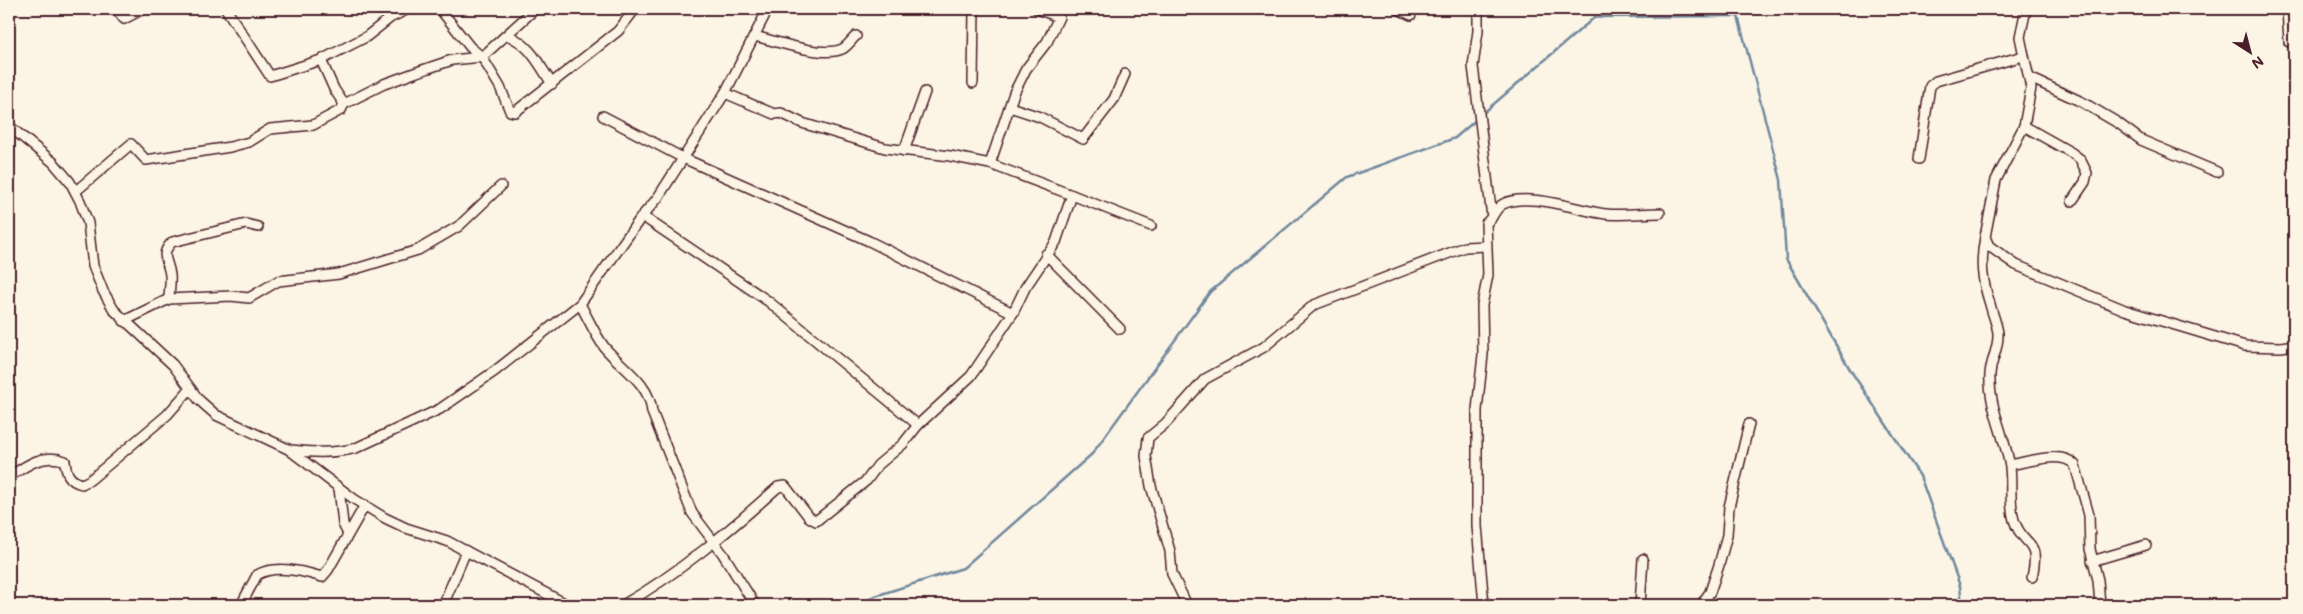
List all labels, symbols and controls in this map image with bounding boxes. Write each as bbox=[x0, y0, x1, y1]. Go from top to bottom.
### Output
north arrow bbox=[2226, 28, 2276, 78]
text: N bbox=[2248, 52, 2268, 74]

